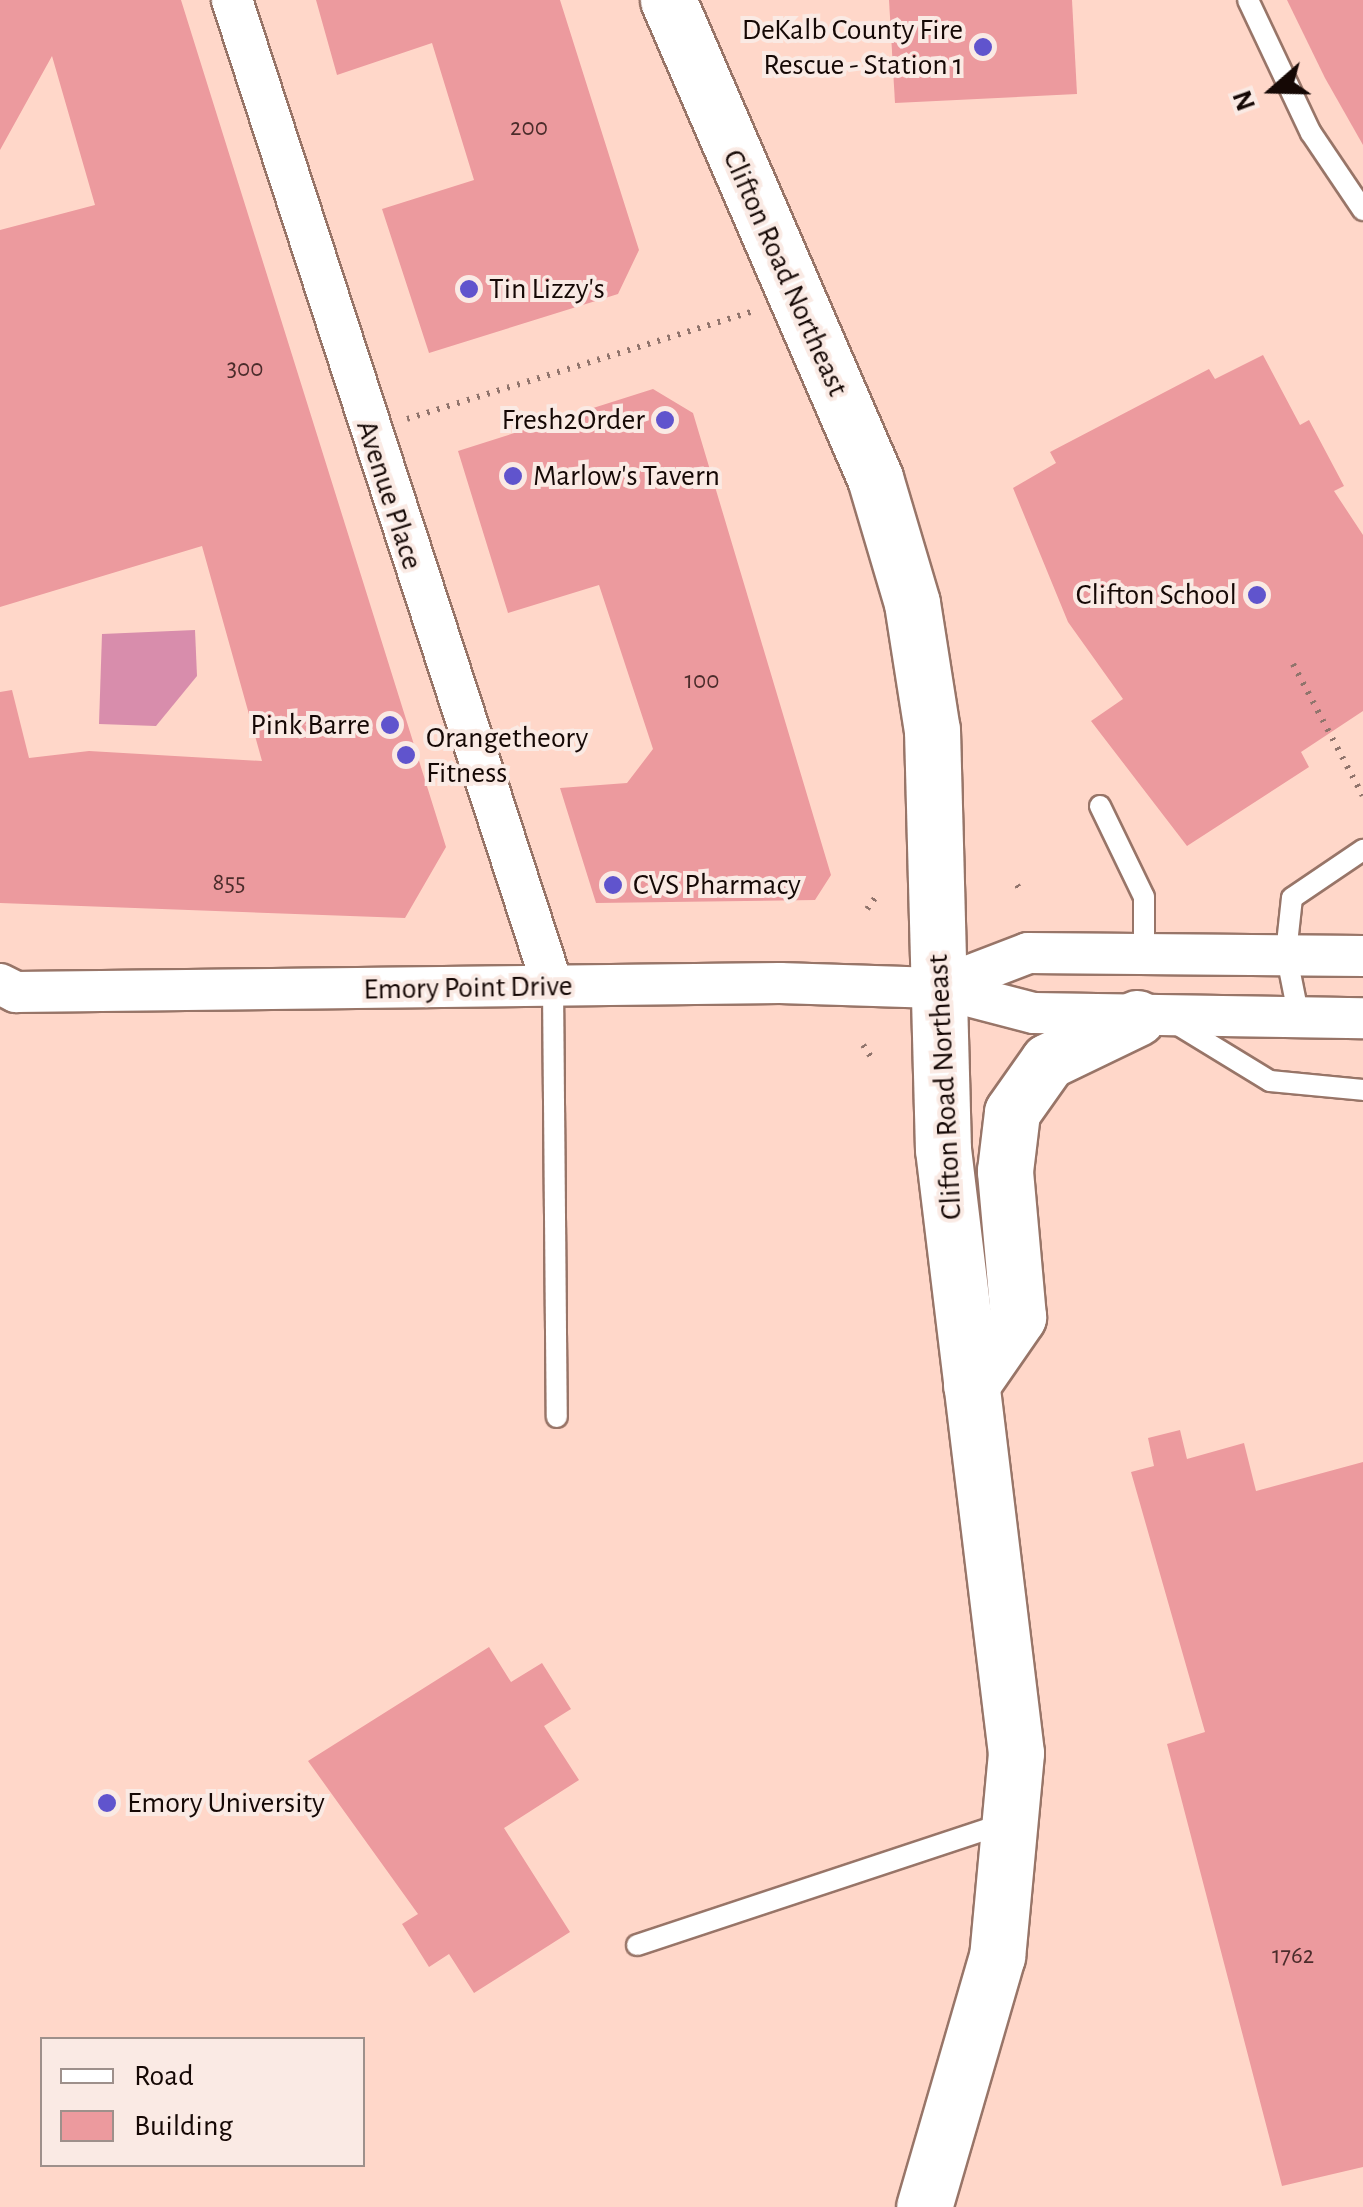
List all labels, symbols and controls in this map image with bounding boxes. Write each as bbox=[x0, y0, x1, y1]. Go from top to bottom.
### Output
place label: DeKalb County Fire Rescue - Station 1 bbox=[742, 12, 963, 82]
marker: DeKalb County Fire Rescue - Station 1 bbox=[972, 36, 994, 58]
north arrow bbox=[1223, 40, 1323, 140]
text: N bbox=[1228, 86, 1261, 114]
house number: 200 bbox=[510, 113, 548, 143]
street label: Clifton Road Northeast bbox=[715, 144, 855, 402]
place label: Tin Lizzy's bbox=[489, 271, 605, 307]
marker: Tin Lizzy's bbox=[458, 278, 480, 300]
house number: 300 bbox=[227, 354, 263, 384]
place label: Fresh2Order bbox=[501, 402, 645, 438]
marker: Fresh2Order bbox=[654, 409, 676, 431]
street label: Avenue Place bbox=[348, 416, 430, 574]
place label: Marlow's Tavern bbox=[533, 458, 720, 494]
marker: Marlow's Tavern bbox=[502, 465, 524, 487]
place label: Clifton School bbox=[1076, 577, 1237, 613]
marker: Clifton School bbox=[1246, 584, 1268, 606]
house number: 100 bbox=[685, 666, 719, 696]
place label: Pink Barre bbox=[250, 707, 370, 743]
marker: Pink Barre bbox=[379, 714, 401, 736]
place label: Orangetheory Fitness bbox=[426, 720, 588, 790]
marker: Orangetheory Fitness bbox=[395, 744, 417, 766]
place label: CVS Pharmacy bbox=[633, 867, 801, 903]
house number: 855 bbox=[213, 868, 245, 898]
marker: CVS Pharmacy bbox=[602, 874, 624, 896]
street label: Clifton Road Northeast bbox=[920, 953, 970, 1221]
street label: Emory Point Drive bbox=[363, 968, 573, 1008]
place label: Emory University bbox=[127, 1785, 325, 1821]
marker: Emory University bbox=[96, 1792, 118, 1814]
house number: 1762 bbox=[1272, 1941, 1314, 1971]
legend bbox=[40, 2037, 365, 2167]
text: Road bbox=[134, 2061, 194, 2091]
text: Building bbox=[134, 2111, 233, 2141]

